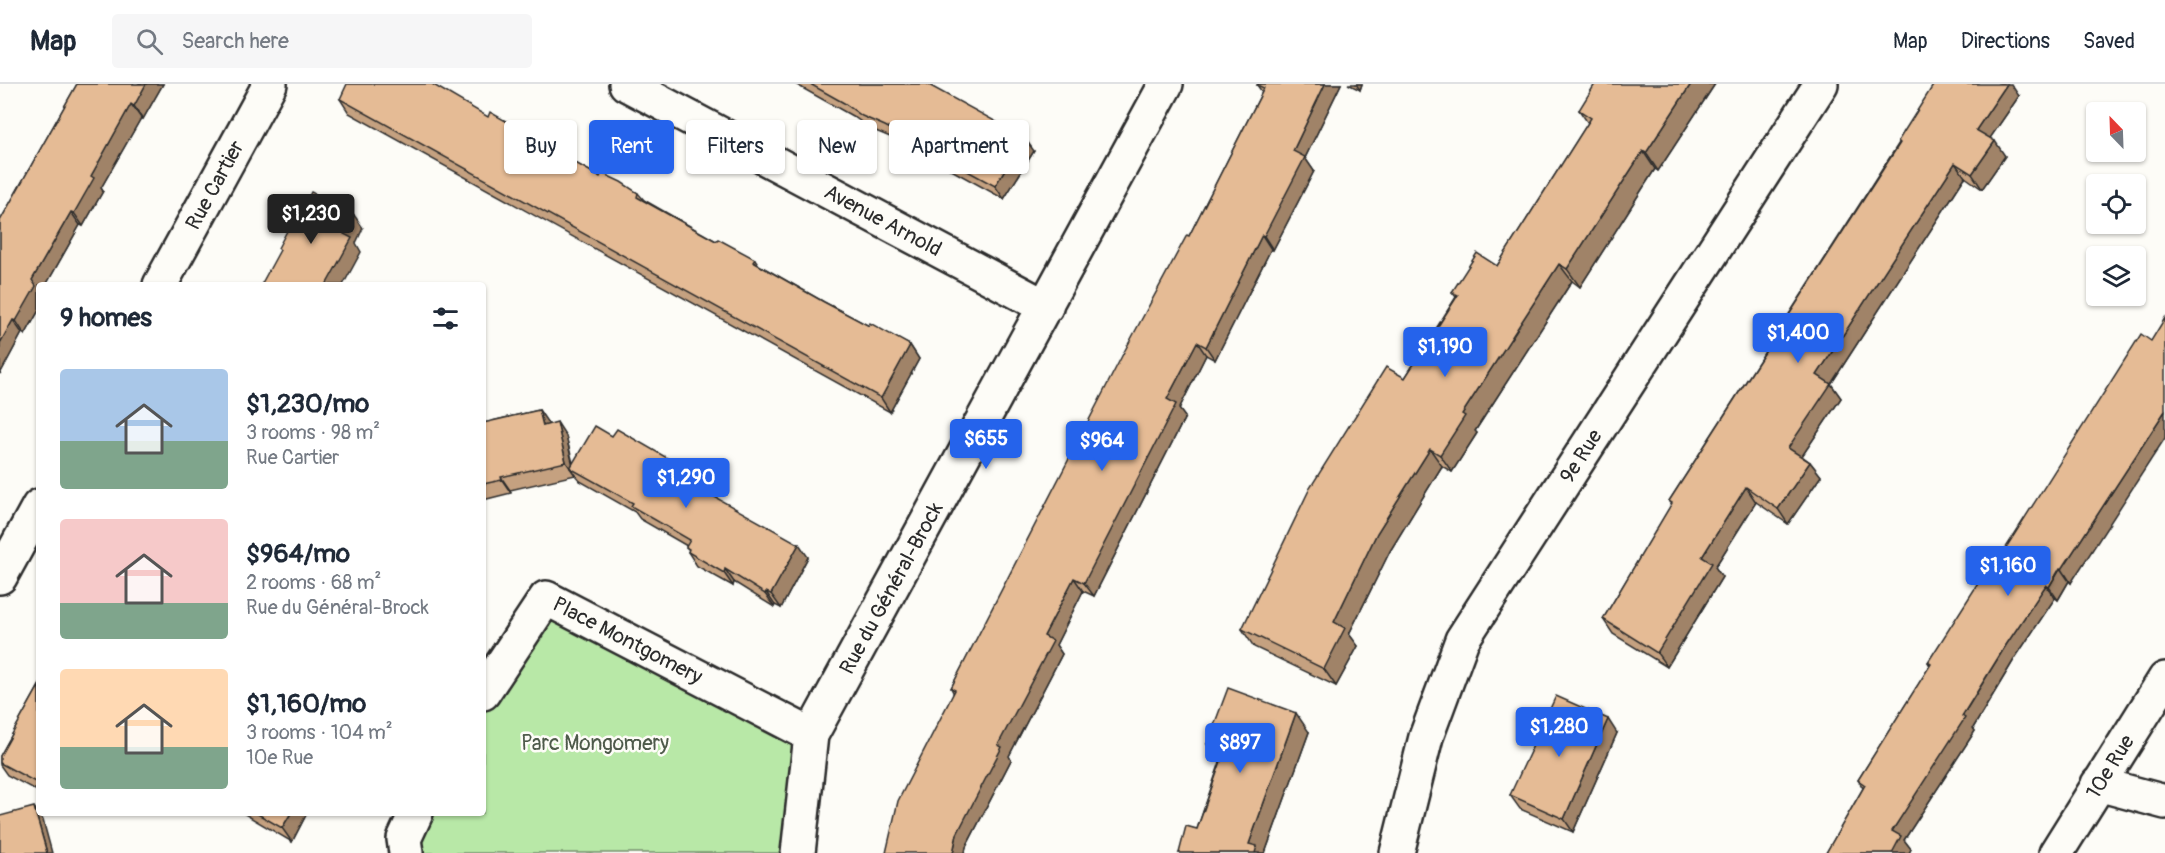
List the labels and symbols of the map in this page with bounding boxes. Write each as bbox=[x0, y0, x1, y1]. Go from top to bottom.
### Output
north arrow bbox=[2086, 102, 2146, 162]
street label: Rue Cartier bbox=[180, 135, 251, 235]
street label: Avenue Arnold bbox=[819, 179, 946, 263]
pin: $1,230 bbox=[262, 194, 360, 245]
pin: $1,400 bbox=[1749, 313, 1847, 364]
pin: $1,190 bbox=[1396, 327, 1494, 378]
pin: $655 bbox=[950, 419, 1022, 470]
pin: $964 bbox=[1066, 421, 1138, 472]
street label: 9e Rue bbox=[1554, 424, 1609, 488]
pin: $1,290 bbox=[637, 458, 735, 509]
street label: Rue du Général-Brock bbox=[834, 497, 950, 679]
pin: $1,160 bbox=[1959, 546, 2057, 597]
street label: Place Montgomery bbox=[548, 591, 707, 691]
pin: $1,280 bbox=[1510, 707, 1608, 758]
pin: $897 bbox=[1204, 723, 1276, 774]
street label: 10e Rue bbox=[2080, 729, 2141, 804]
park label: Parc Mongomery bbox=[521, 730, 669, 757]

